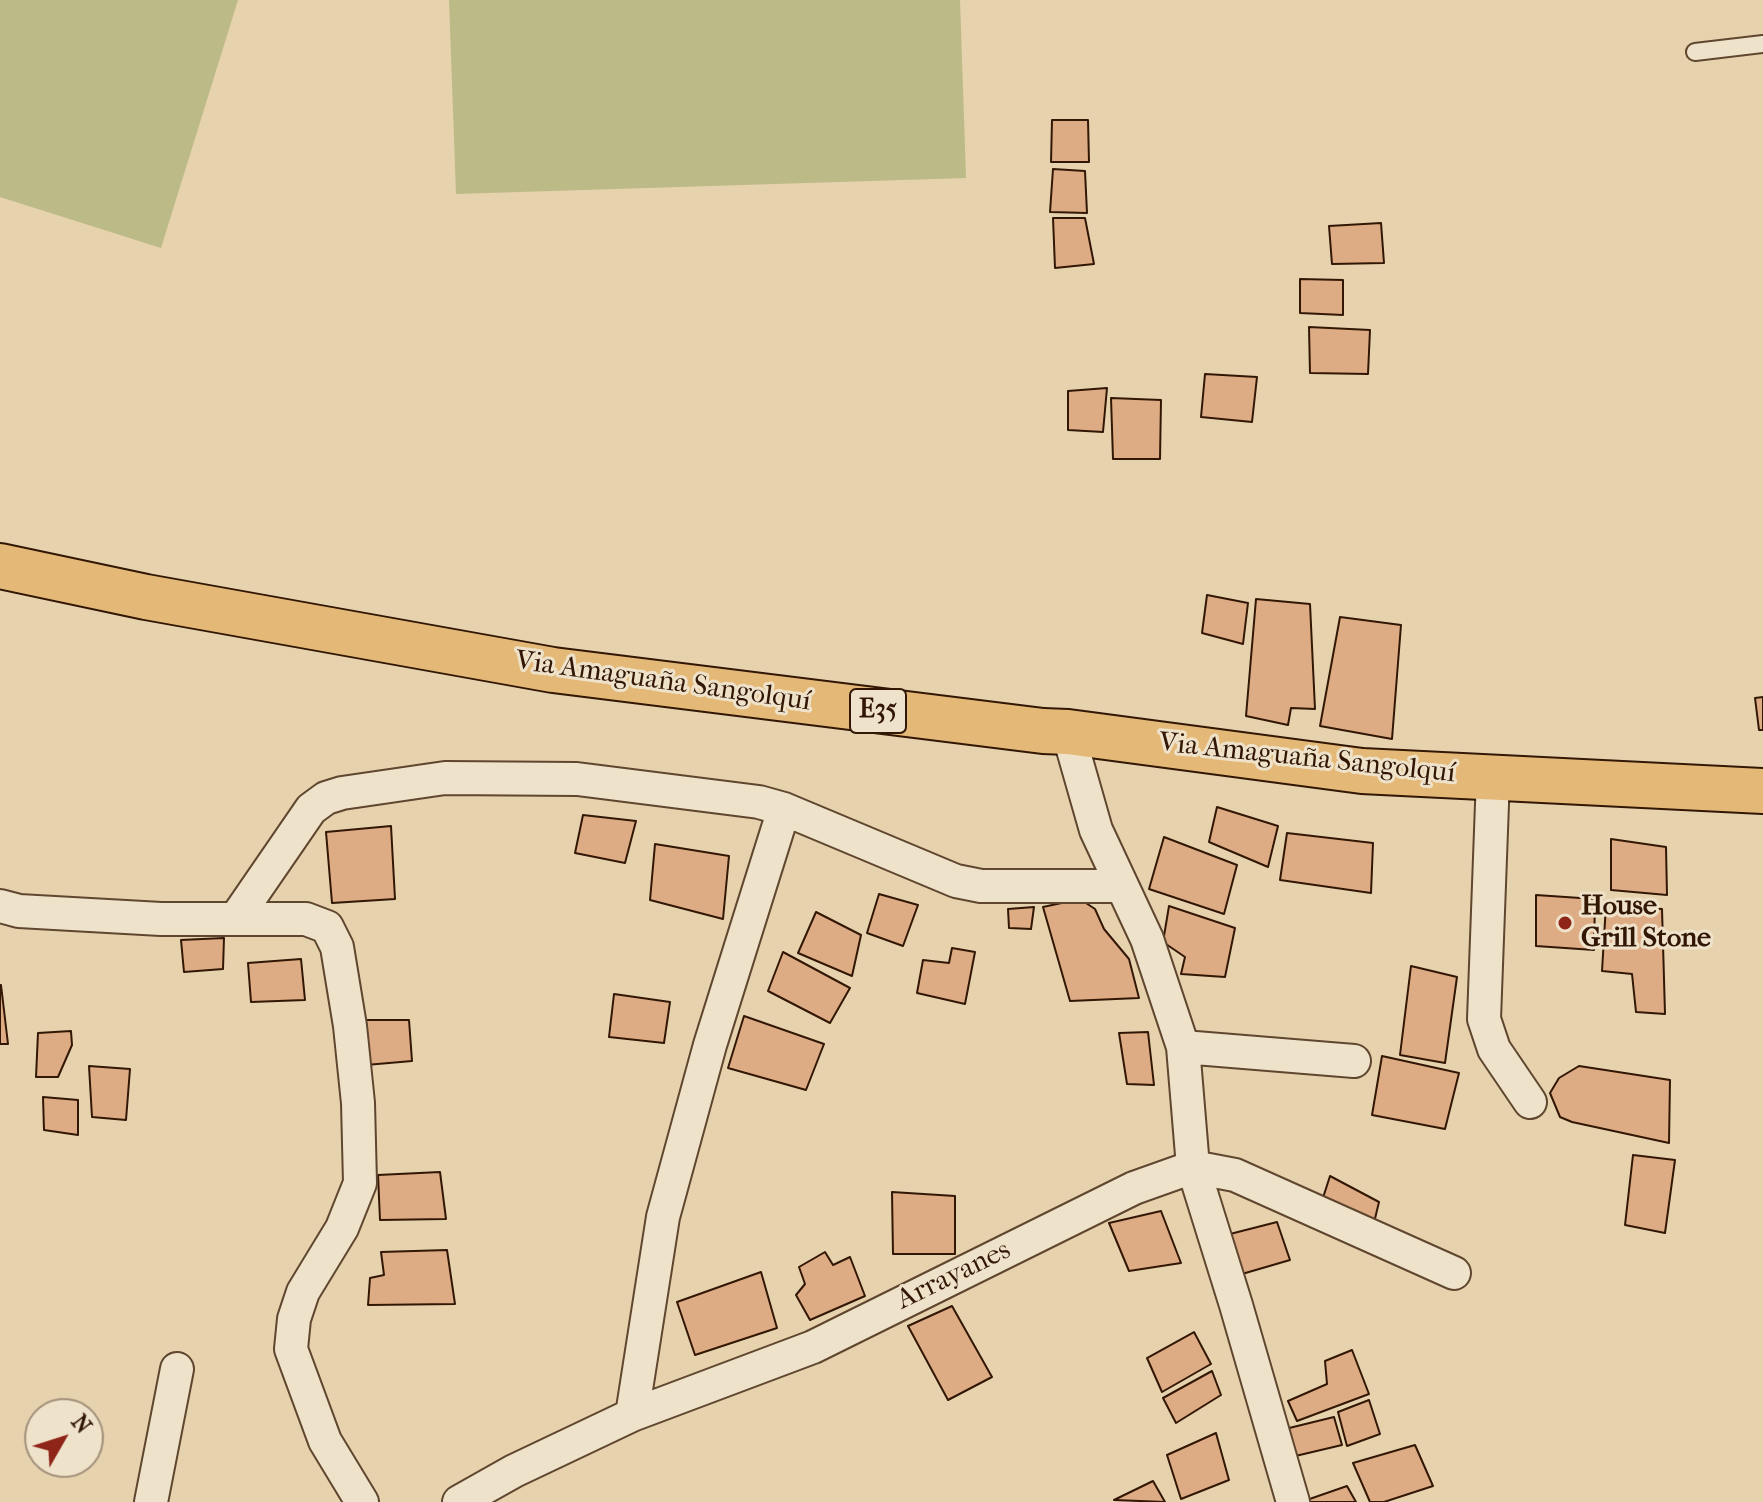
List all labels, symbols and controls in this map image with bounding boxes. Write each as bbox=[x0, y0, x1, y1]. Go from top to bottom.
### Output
street label: Via Amaguaña Sangolquí bbox=[513, 645, 813, 719]
road number: E35 bbox=[850, 689, 906, 733]
street label: Via Amaguaña Sangolquí bbox=[1157, 727, 1457, 791]
place label: House Grill Stone bbox=[1581, 890, 1711, 956]
marker: House Grill Stone bbox=[1556, 914, 1574, 932]
street label: Arrayanes bbox=[892, 1234, 1016, 1318]
north arrow bbox=[24, 1398, 104, 1478]
text: N bbox=[66, 1409, 96, 1439]

